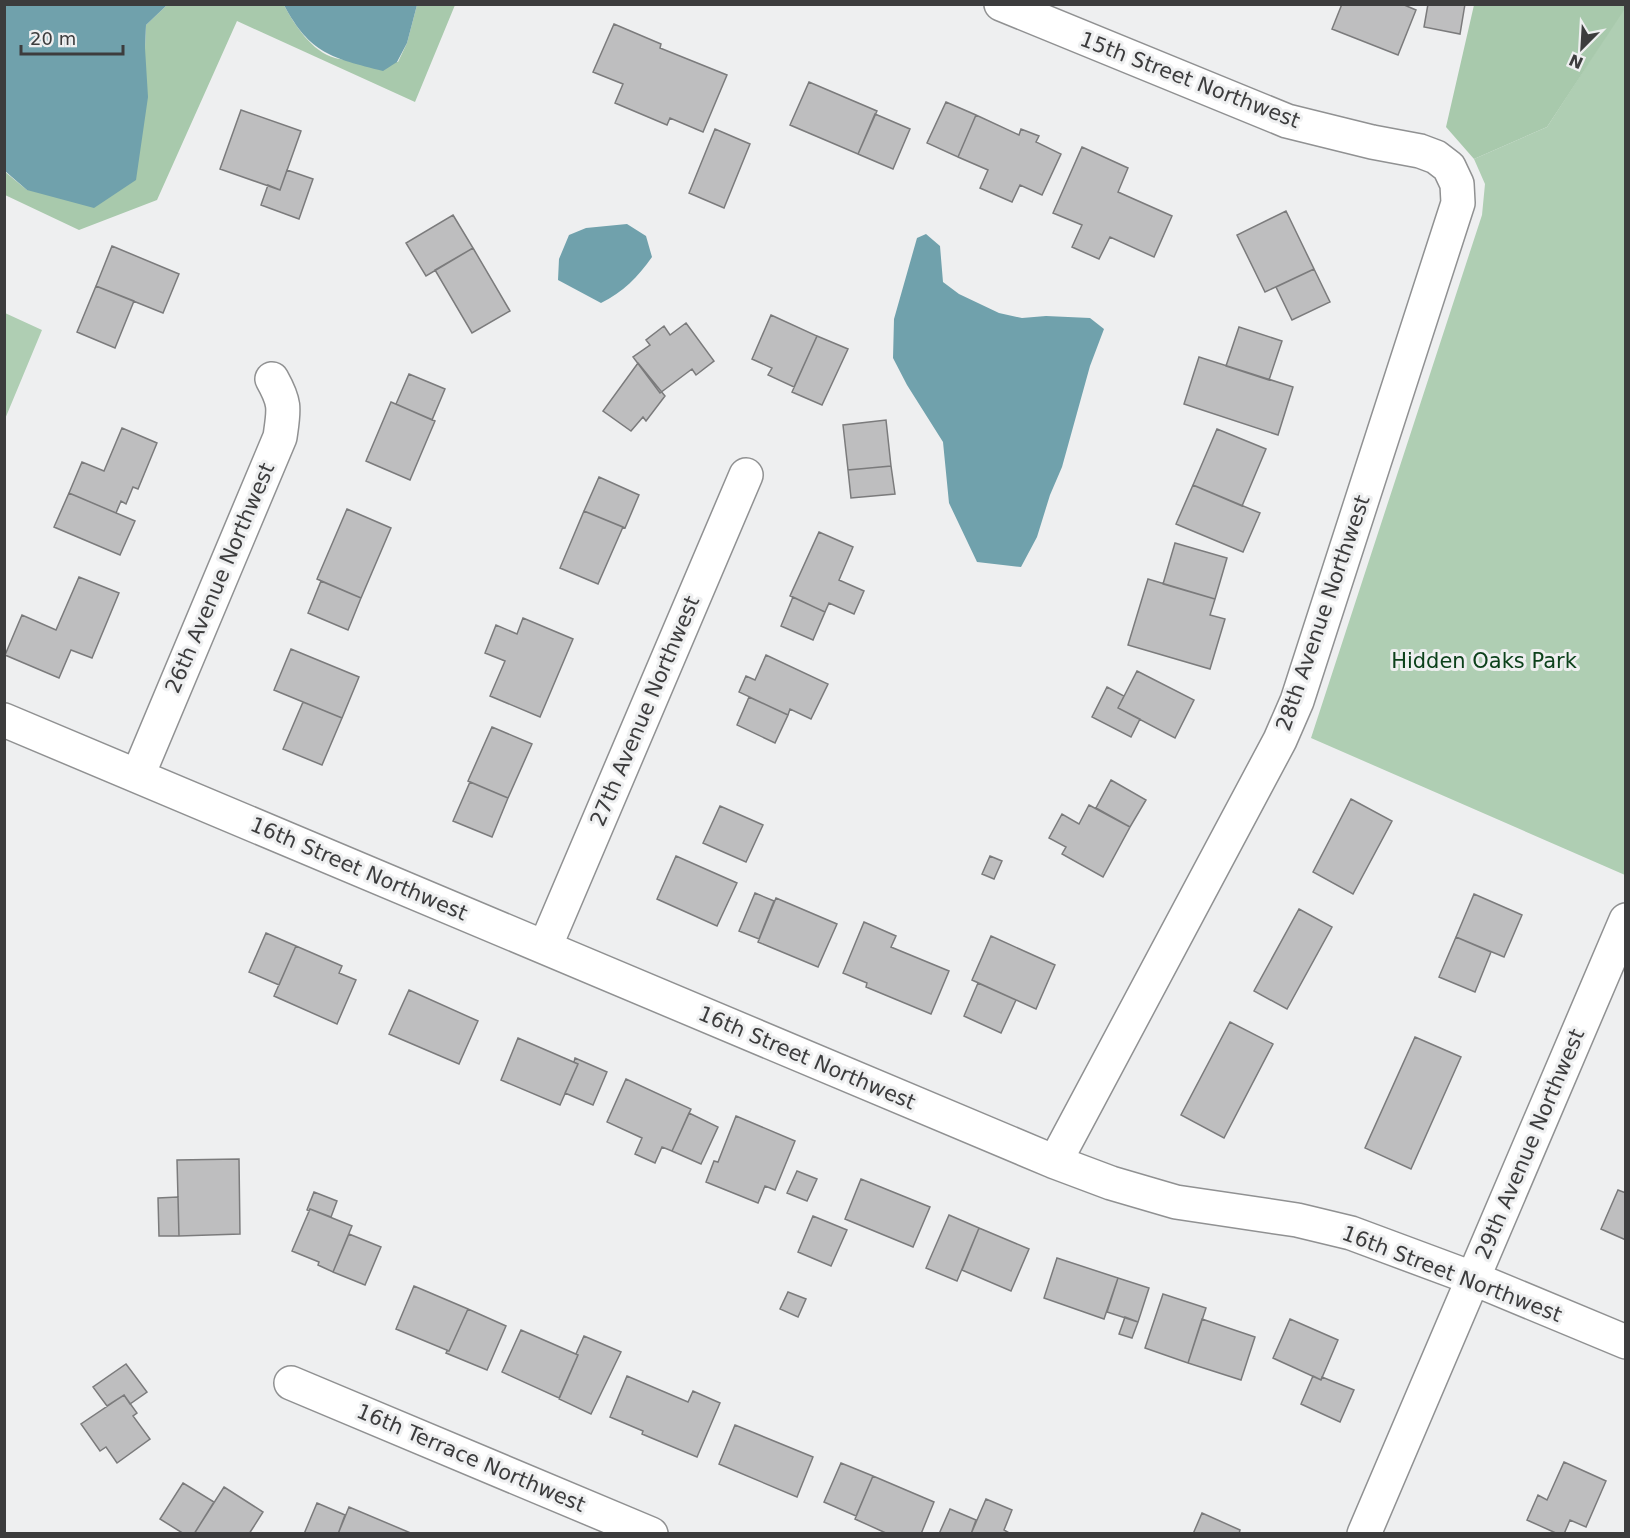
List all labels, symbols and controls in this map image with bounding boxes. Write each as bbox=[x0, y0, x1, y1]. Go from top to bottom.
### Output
scale bar bbox=[21, 18, 123, 56]
north arrow bbox=[1552, 18, 1612, 78]
street label: 15th Street Northwest bbox=[1077, 27, 1303, 133]
text: 20 m bbox=[30, 28, 76, 49]
text: N bbox=[1566, 50, 1586, 73]
street label: 26th Avenue Northwest bbox=[161, 459, 279, 697]
street label: 28th Avenue Northwest bbox=[1271, 492, 1375, 734]
street label: 27th Avenue Northwest bbox=[586, 592, 704, 830]
park label: Hidden Oaks Park bbox=[1391, 649, 1578, 673]
street label: 16th Street Northwest bbox=[247, 812, 471, 926]
street label: 16th Street Northwest bbox=[695, 1001, 919, 1115]
street label: 29th Avenue Northwest bbox=[1471, 1025, 1589, 1263]
street label: 16th Street Northwest bbox=[1339, 1221, 1565, 1327]
street label: 16th Terrace Northwest bbox=[353, 1399, 589, 1517]

